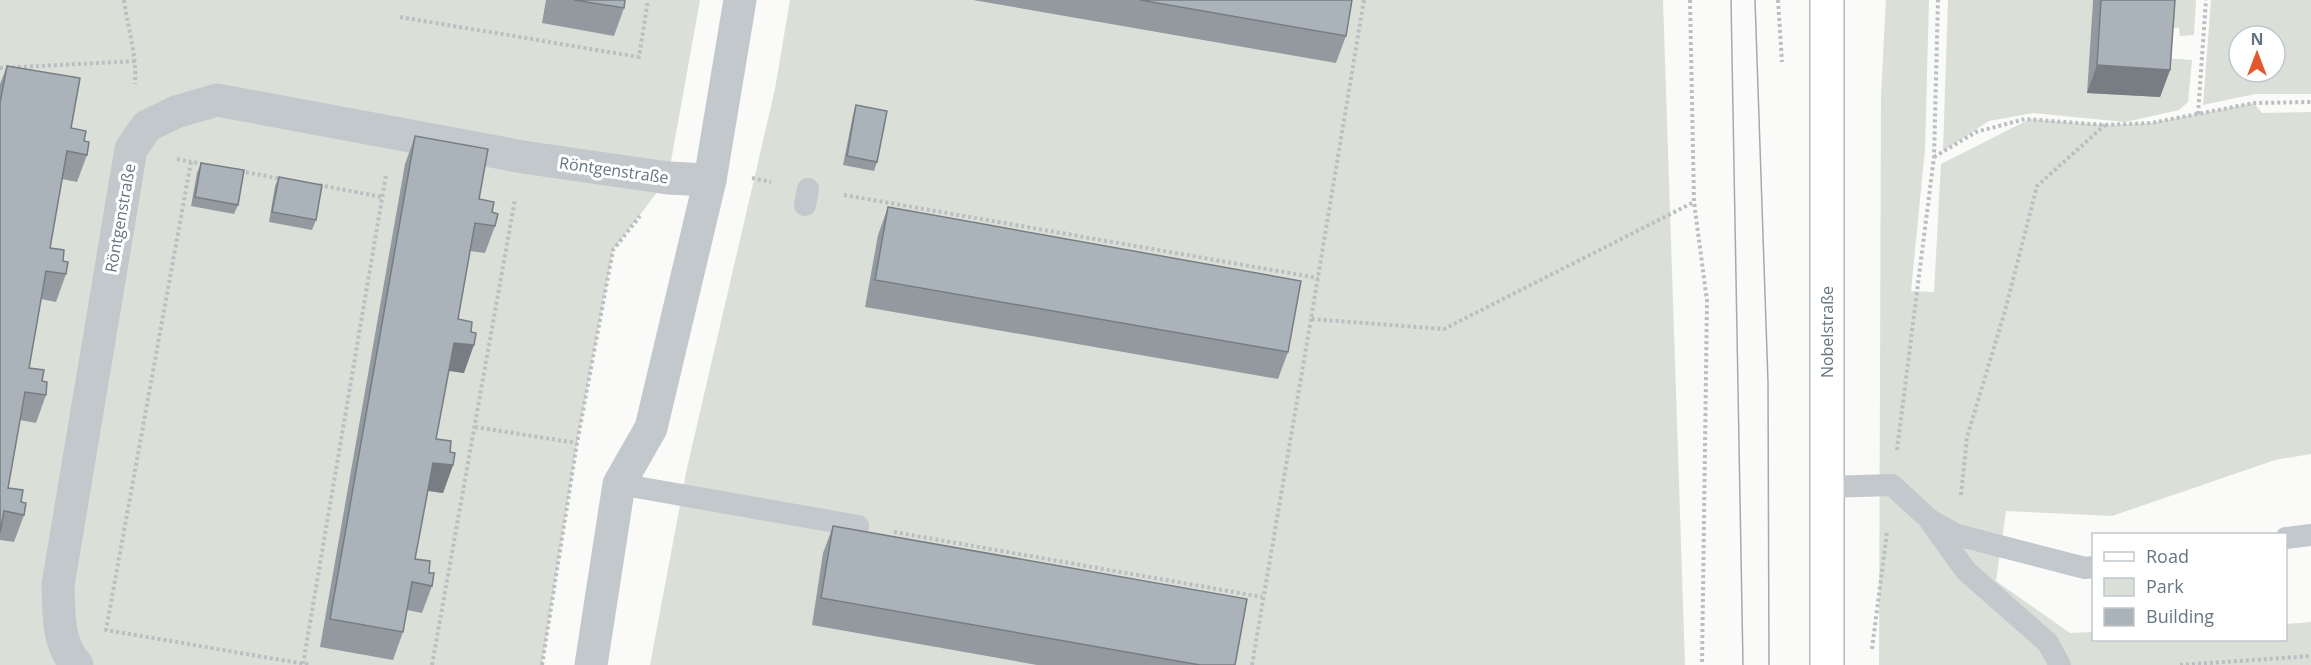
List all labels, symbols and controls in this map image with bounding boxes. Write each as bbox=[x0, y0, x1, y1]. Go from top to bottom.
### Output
north arrow bbox=[2227, 24, 2287, 84]
text: N bbox=[2250, 28, 2264, 50]
street label: Röntgenstraße bbox=[558, 151, 670, 189]
street label: Röntgenstraße bbox=[100, 162, 140, 274]
street label: Nobelstraße bbox=[1816, 286, 1838, 378]
legend bbox=[2092, 533, 2287, 641]
text: Road bbox=[2146, 544, 2189, 568]
text: Park bbox=[2146, 574, 2184, 598]
text: Building bbox=[2146, 604, 2214, 628]

